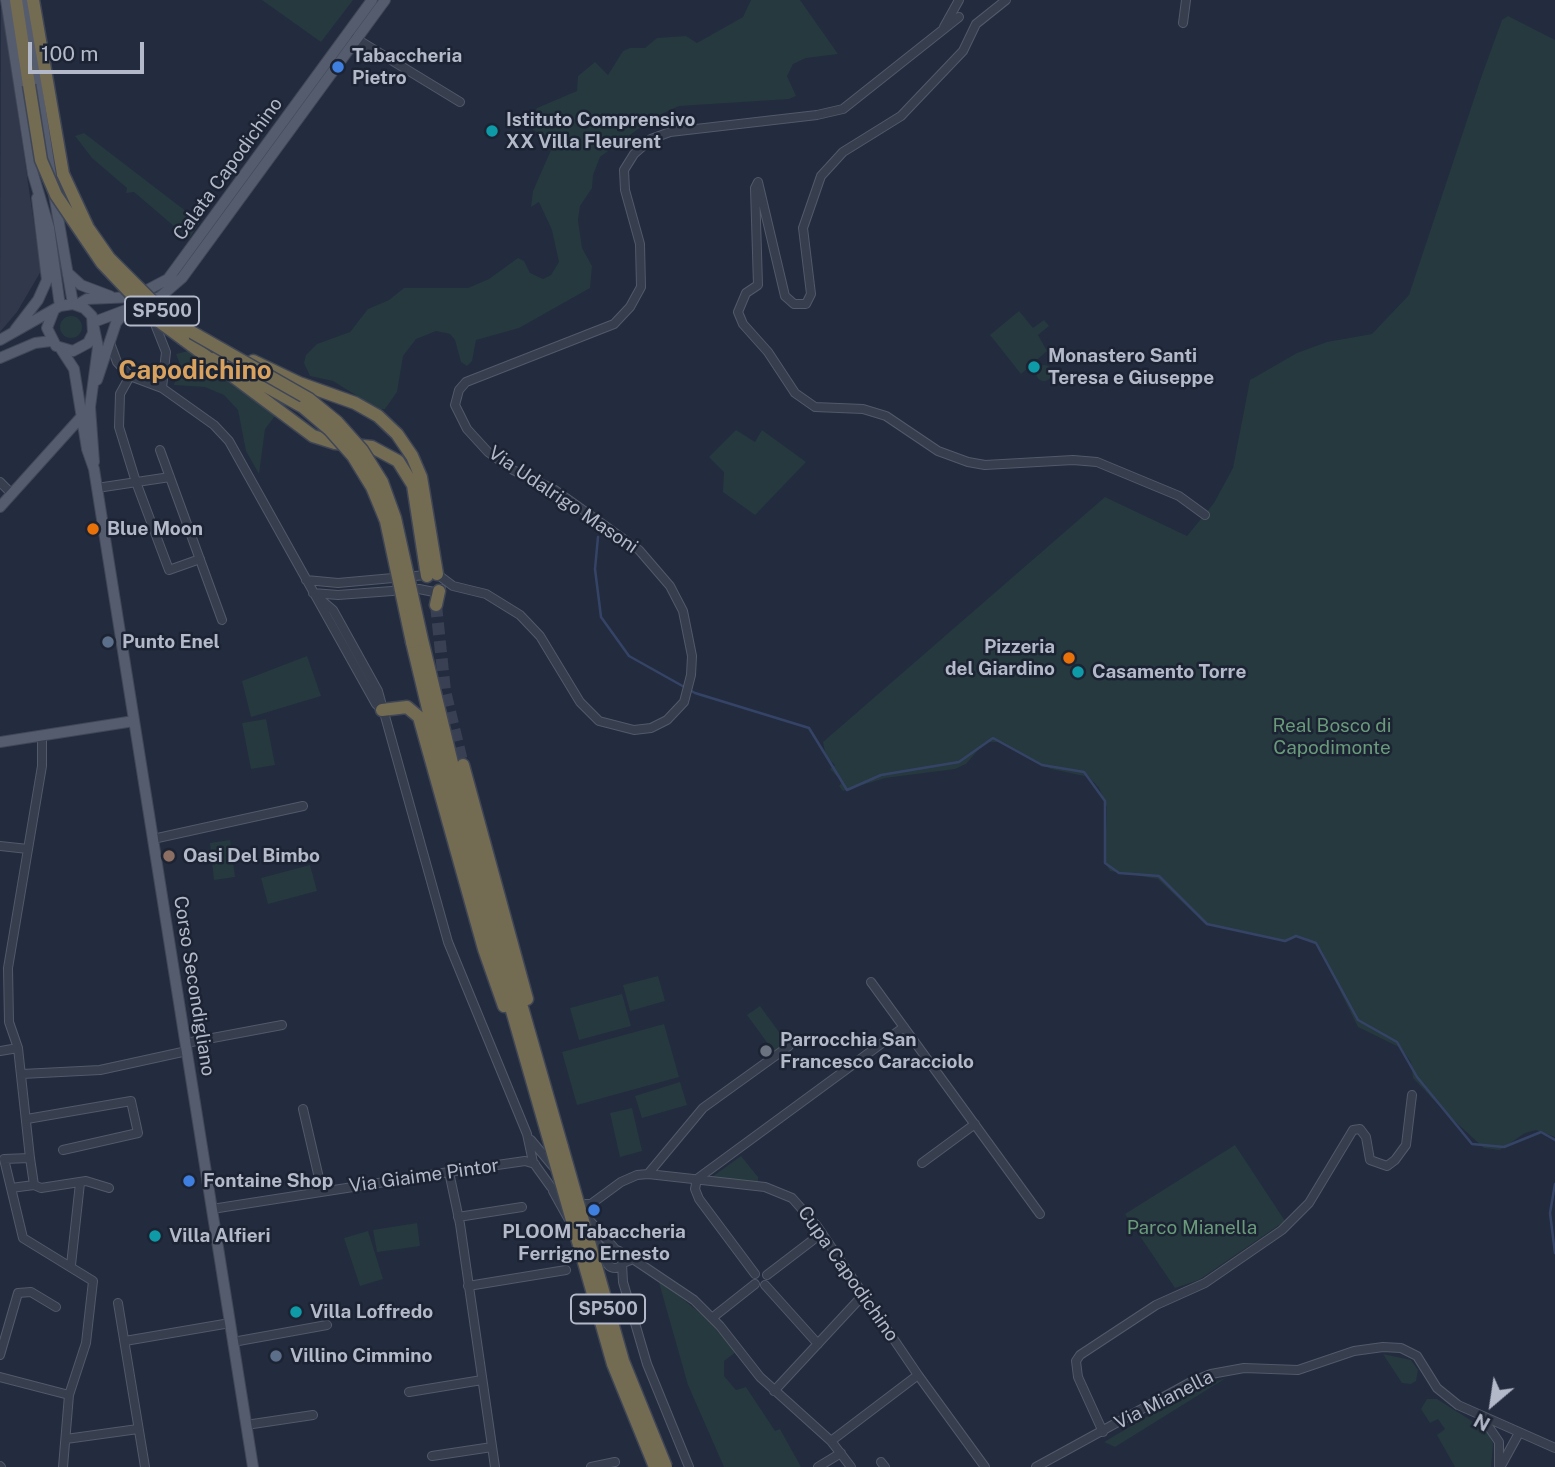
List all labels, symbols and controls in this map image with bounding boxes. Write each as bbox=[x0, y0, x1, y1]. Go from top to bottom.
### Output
scale bar bbox=[32, 28, 147, 72]
text: 100 m bbox=[41, 41, 98, 66]
place label: Tabaccheria Pietro bbox=[352, 45, 462, 89]
marker: Tabaccheria Pietro bbox=[330, 59, 346, 75]
street label: Calata Capodichino bbox=[169, 93, 287, 245]
place label: Istituto Comprensivo XX Villa Fleurent bbox=[506, 109, 695, 153]
marker: Istituto Comprensivo XX Villa Fleurent bbox=[484, 123, 500, 139]
road number: SP500 bbox=[125, 296, 199, 326]
place label: Monastero Santi Teresa e Giuseppe bbox=[1048, 345, 1214, 389]
district label: Capodichino bbox=[118, 355, 272, 387]
marker: Monastero Santi Teresa e Giuseppe bbox=[1026, 359, 1042, 375]
street label: Via Udalrigo Masoni bbox=[484, 441, 642, 559]
place label: Blue Moon bbox=[107, 518, 203, 540]
marker: Blue Moon bbox=[85, 521, 101, 537]
place label: Punto Enel bbox=[122, 631, 220, 653]
marker: Punto Enel bbox=[100, 634, 116, 650]
place label: Pizzeria del Giardino bbox=[945, 636, 1055, 680]
marker: Pizzeria del Giardino bbox=[1061, 650, 1077, 666]
place label: Casamento Torre bbox=[1092, 661, 1246, 683]
marker: Casamento Torre bbox=[1070, 664, 1086, 680]
park label: Real Bosco di Capodimonte bbox=[1273, 715, 1391, 759]
place label: Oasi Del Bimbo bbox=[183, 845, 320, 867]
marker: Oasi Del Bimbo bbox=[161, 848, 177, 864]
street label: Corso Secondigliano bbox=[168, 894, 220, 1078]
place label: Parrocchia San Francesco Caracciolo bbox=[780, 1029, 974, 1073]
marker: Parrocchia San Francesco Caracciolo bbox=[758, 1043, 774, 1059]
street label: Via Giaime Pintor bbox=[348, 1154, 500, 1198]
place label: Fontaine Shop bbox=[203, 1170, 333, 1192]
marker: Fontaine Shop bbox=[181, 1173, 197, 1189]
marker: PLOOM Tabaccheria Ferrigno Ernesto bbox=[586, 1202, 602, 1218]
street label: Cupa Capodichino bbox=[793, 1202, 903, 1346]
park label: Parco Mianella bbox=[1127, 1217, 1257, 1239]
place label: PLOOM Tabaccheria Ferrigno Ernesto bbox=[502, 1221, 686, 1265]
place label: Villa Alfieri bbox=[169, 1225, 270, 1247]
marker: Villa Alfieri bbox=[147, 1228, 163, 1244]
road number: SP500 bbox=[571, 1294, 645, 1324]
place label: Villa Loffredo bbox=[310, 1301, 433, 1323]
marker: Villa Loffredo bbox=[288, 1304, 304, 1320]
place label: Villino Cimmino bbox=[290, 1345, 432, 1367]
marker: Villino Cimmino bbox=[268, 1348, 284, 1364]
street label: Via Mianella bbox=[1111, 1365, 1217, 1435]
north arrow bbox=[1457, 1369, 1527, 1439]
text: N bbox=[1470, 1409, 1494, 1436]

